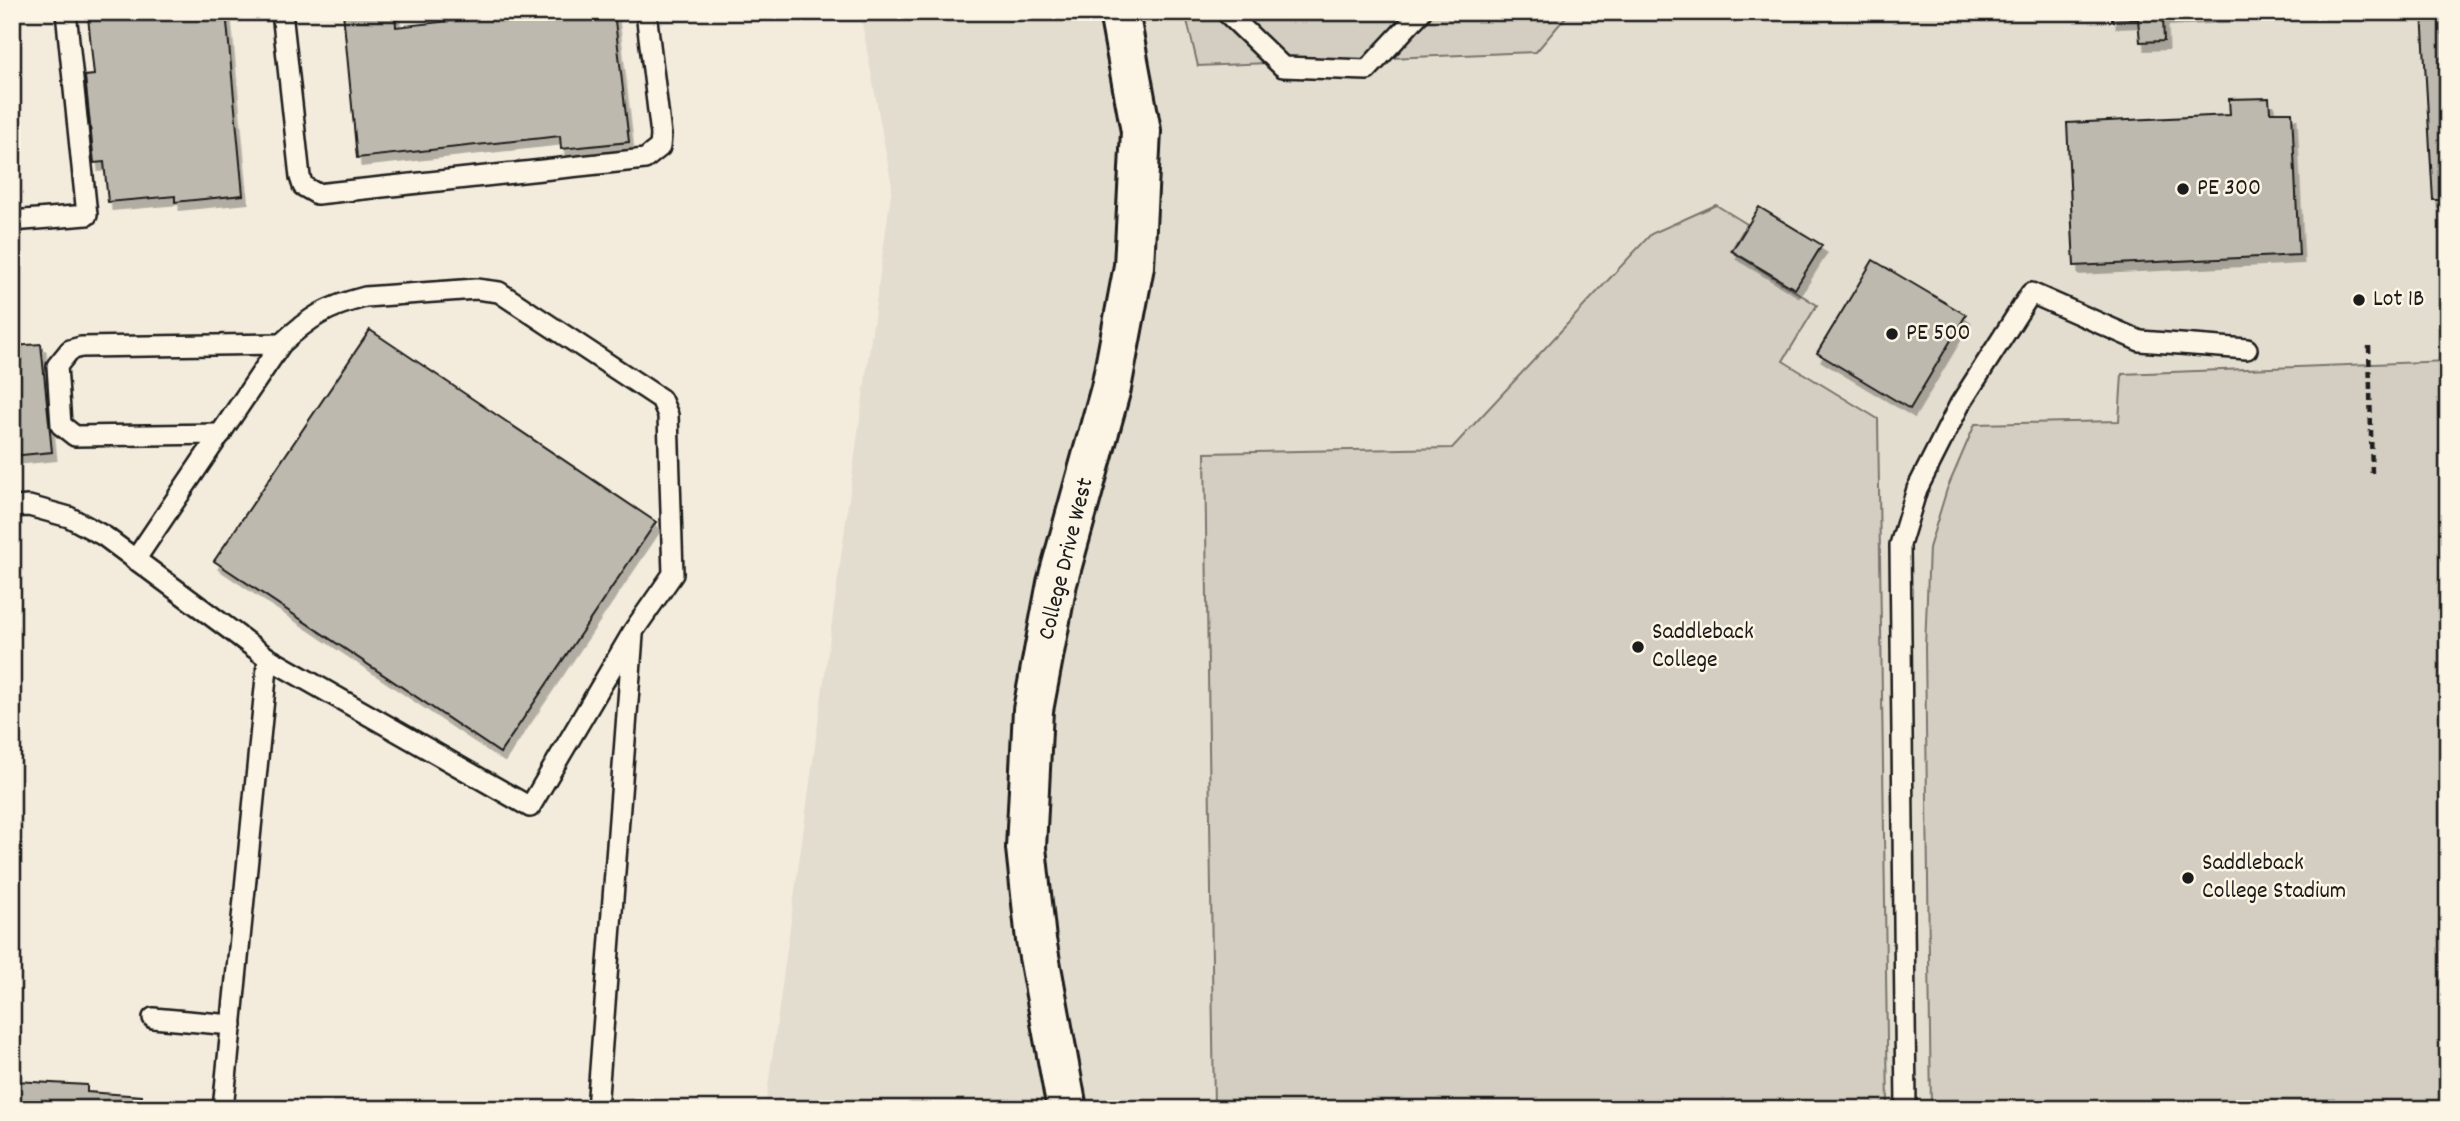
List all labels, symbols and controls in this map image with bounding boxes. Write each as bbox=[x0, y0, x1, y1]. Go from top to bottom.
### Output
place label: PE 300 bbox=[2197, 172, 2261, 206]
marker: PE 300 bbox=[2175, 181, 2191, 197]
place label: Lot 1B bbox=[2373, 283, 2424, 317]
marker: Lot 1B bbox=[2351, 292, 2367, 308]
place label: PE 500 bbox=[1906, 317, 1971, 351]
marker: PE 500 bbox=[1884, 326, 1900, 342]
street label: College Drive West bbox=[1030, 474, 1104, 644]
place label: Saddleback College bbox=[1652, 616, 1754, 678]
marker: Saddleback College bbox=[1630, 639, 1646, 655]
place label: Saddleback College Stadium bbox=[2202, 847, 2346, 909]
marker: Saddleback College Stadium bbox=[2180, 870, 2196, 886]

